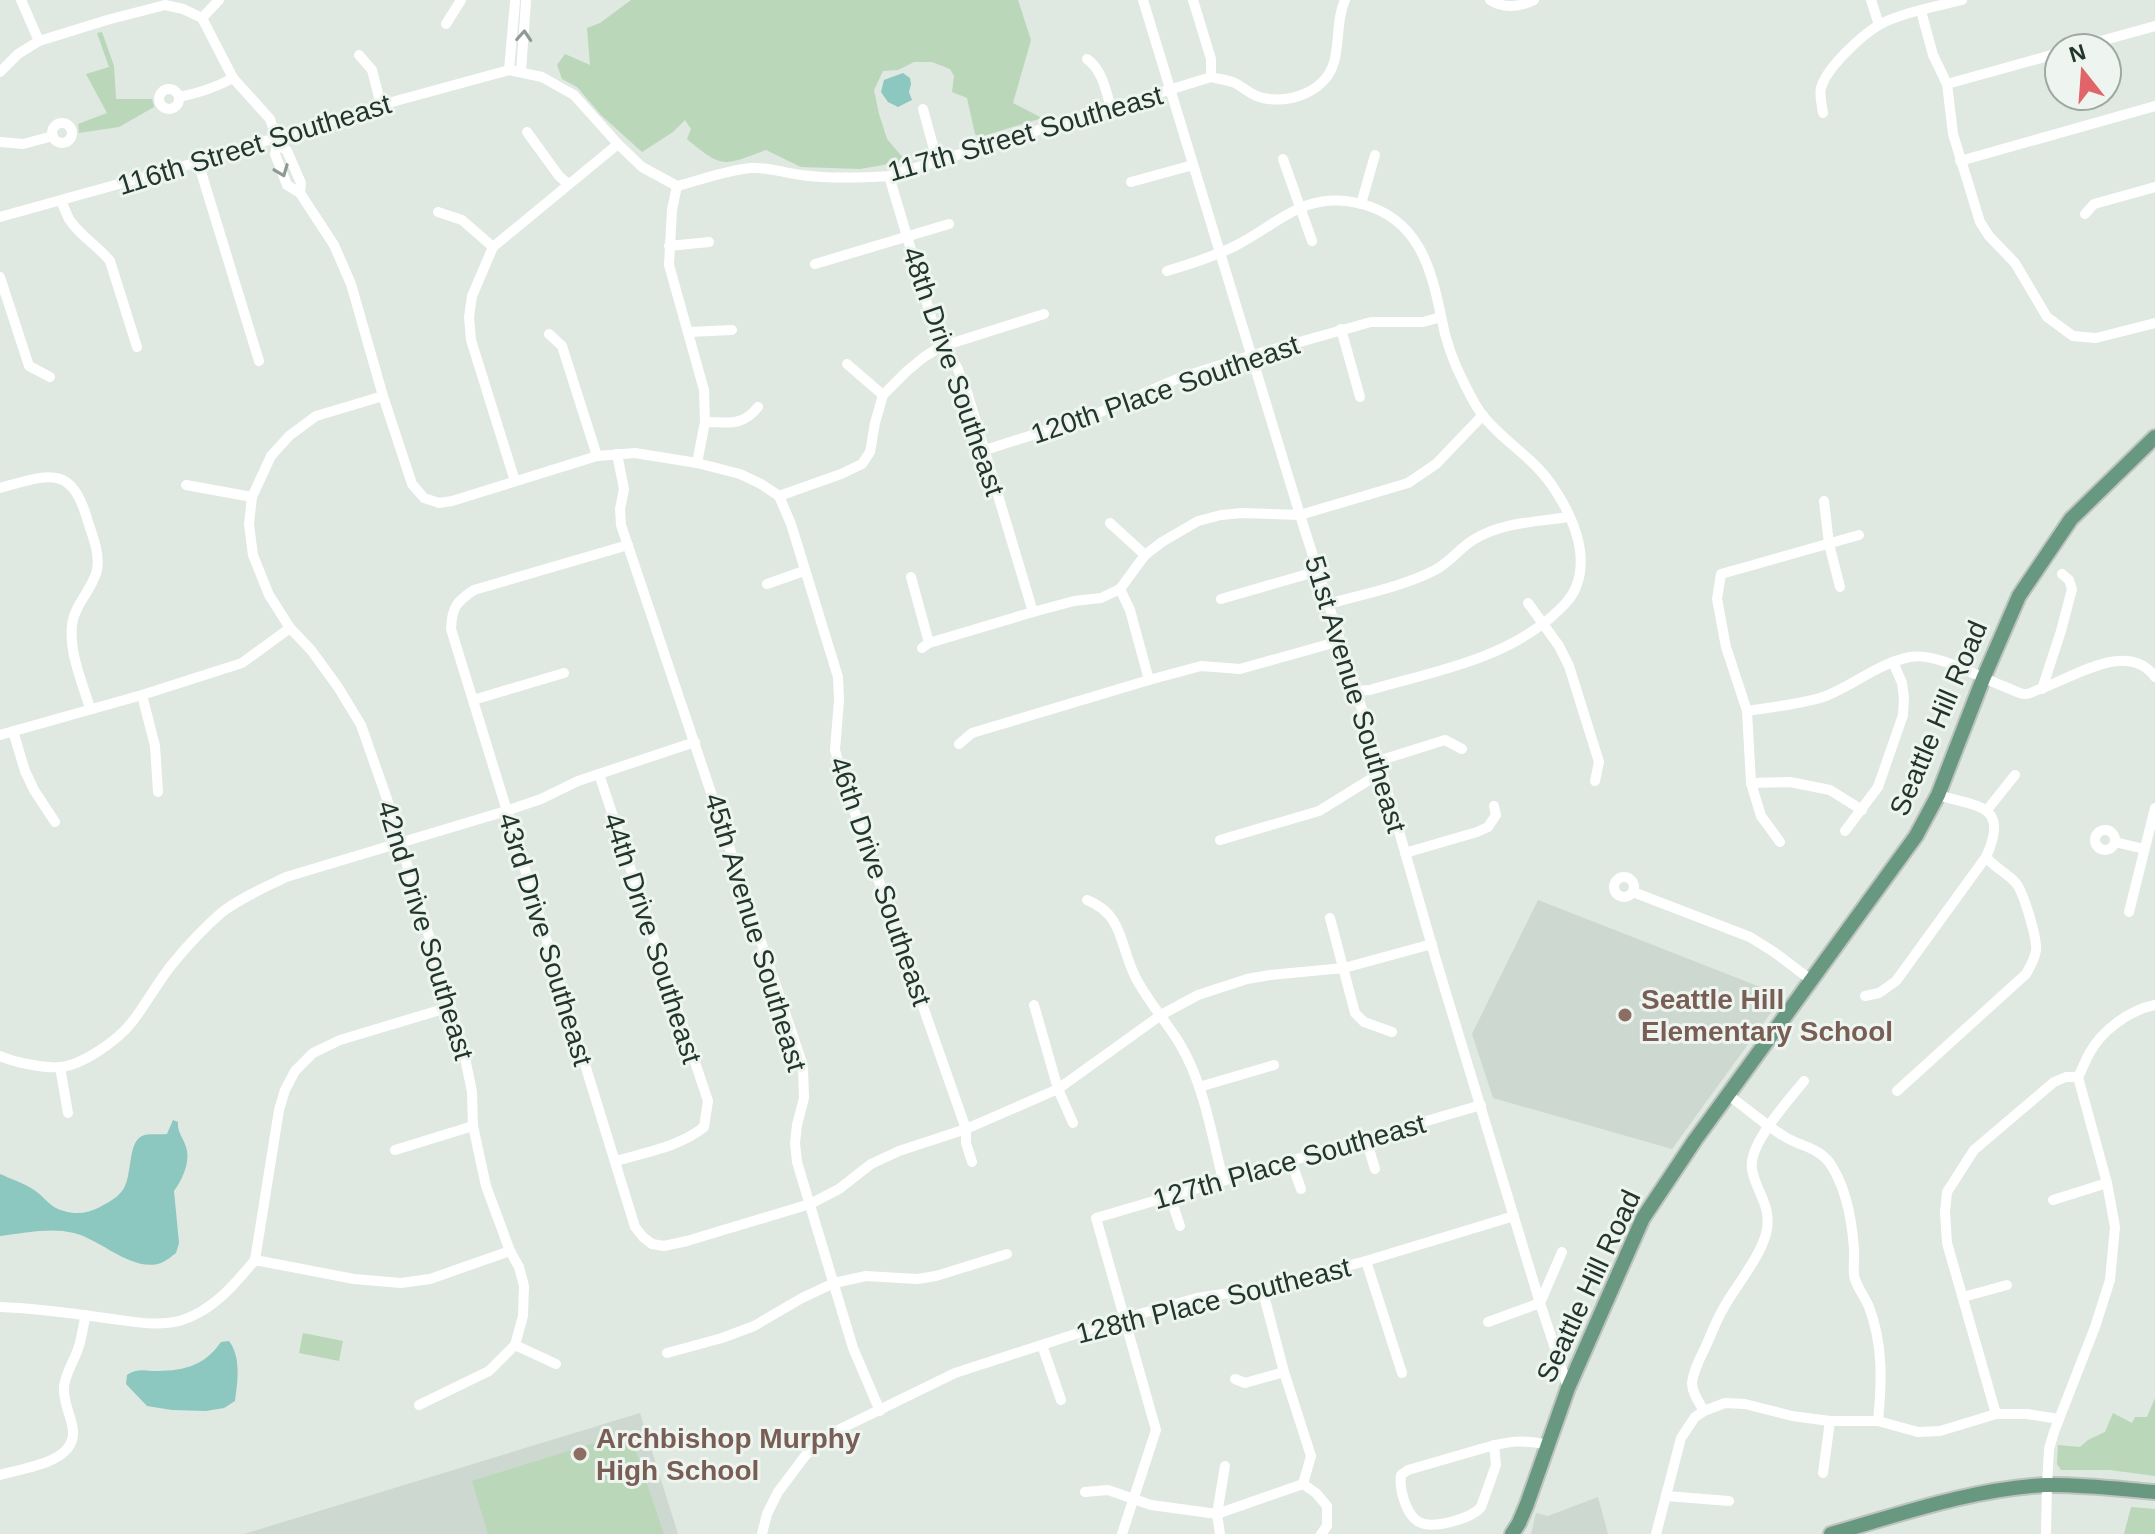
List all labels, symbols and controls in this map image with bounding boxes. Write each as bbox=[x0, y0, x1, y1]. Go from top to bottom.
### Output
one-way arrow bbox=[515, 29, 532, 42]
north arrow bbox=[2043, 32, 2123, 112]
text: N bbox=[2066, 39, 2089, 68]
street label: 117th Street Southeast bbox=[884, 79, 1166, 188]
street label: 116th Street Southeast bbox=[114, 88, 395, 201]
one-way arrow bbox=[272, 164, 289, 178]
street label: 48th Drive Southeast bbox=[896, 242, 1011, 500]
street label: 120th Place Southeast bbox=[1027, 329, 1304, 450]
street label: 51st Avenue Southeast bbox=[1299, 552, 1412, 836]
street label: Seattle Hill Road bbox=[1883, 616, 1993, 820]
street label: 46th Drive Southeast bbox=[823, 752, 938, 1010]
street label: 45th Avenue Southeast bbox=[698, 789, 813, 1075]
street label: 42nd Drive Southeast bbox=[371, 797, 480, 1064]
street label: 43rd Drive Southeast bbox=[492, 809, 599, 1070]
street label: 44th Drive Southeast bbox=[597, 809, 708, 1067]
place label: Seattle Hill Elementary School bbox=[1641, 984, 1893, 1047]
marker: Seattle Hill Elementary School bbox=[1616, 1006, 1634, 1024]
street label: 127th Place Southeast bbox=[1149, 1108, 1429, 1215]
street label: Seattle Hill Road bbox=[1530, 1185, 1647, 1387]
street label: 128th Place Southeast bbox=[1073, 1251, 1354, 1350]
place label: Archbishop Murphy High School bbox=[596, 1423, 861, 1486]
marker: Archbishop Murphy High School bbox=[571, 1445, 589, 1463]

